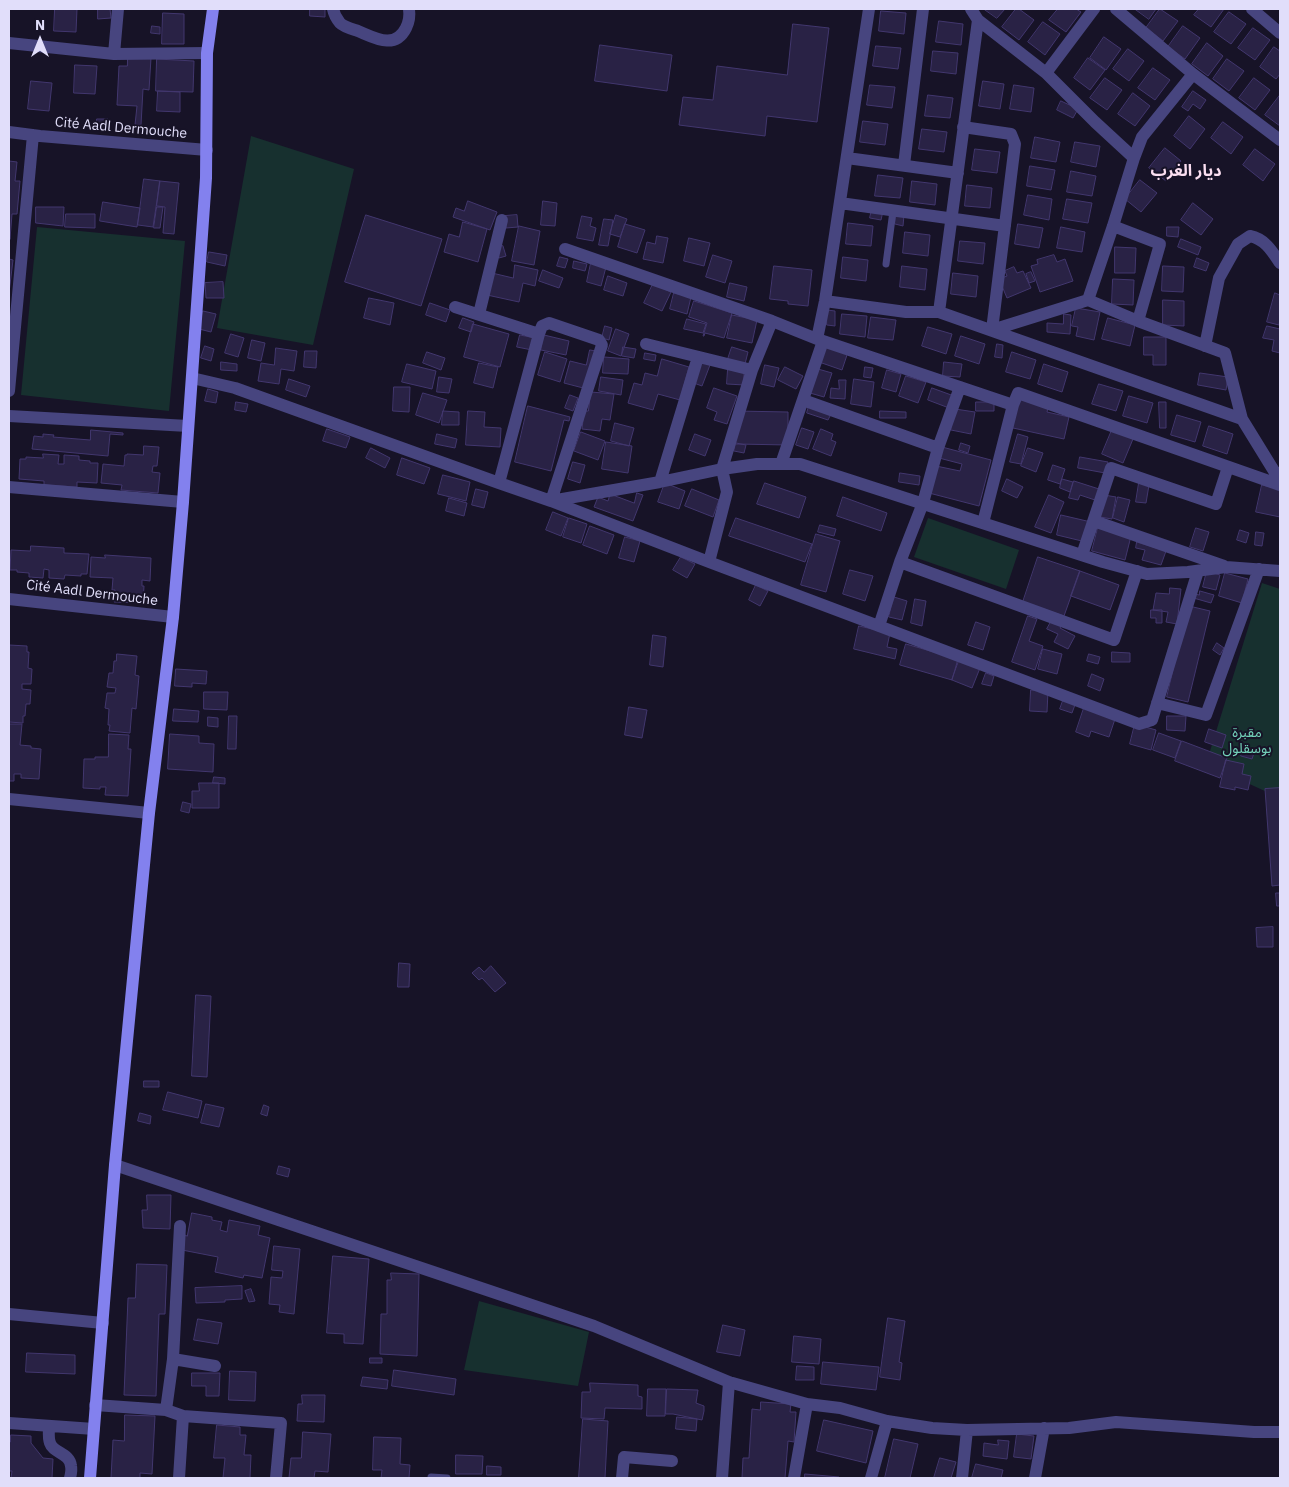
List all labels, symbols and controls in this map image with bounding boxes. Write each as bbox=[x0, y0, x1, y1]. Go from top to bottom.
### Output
north arrow bbox=[15, 15, 65, 65]
text: N bbox=[35, 16, 45, 34]
street label: Cité Aadl Dermouche bbox=[54, 114, 188, 142]
district label: ديار الغرب bbox=[1151, 161, 1221, 181]
street label: Cité Aadl Dermouche bbox=[25, 577, 159, 609]
park label: مقبرة بوسقلول bbox=[1223, 725, 1271, 758]

